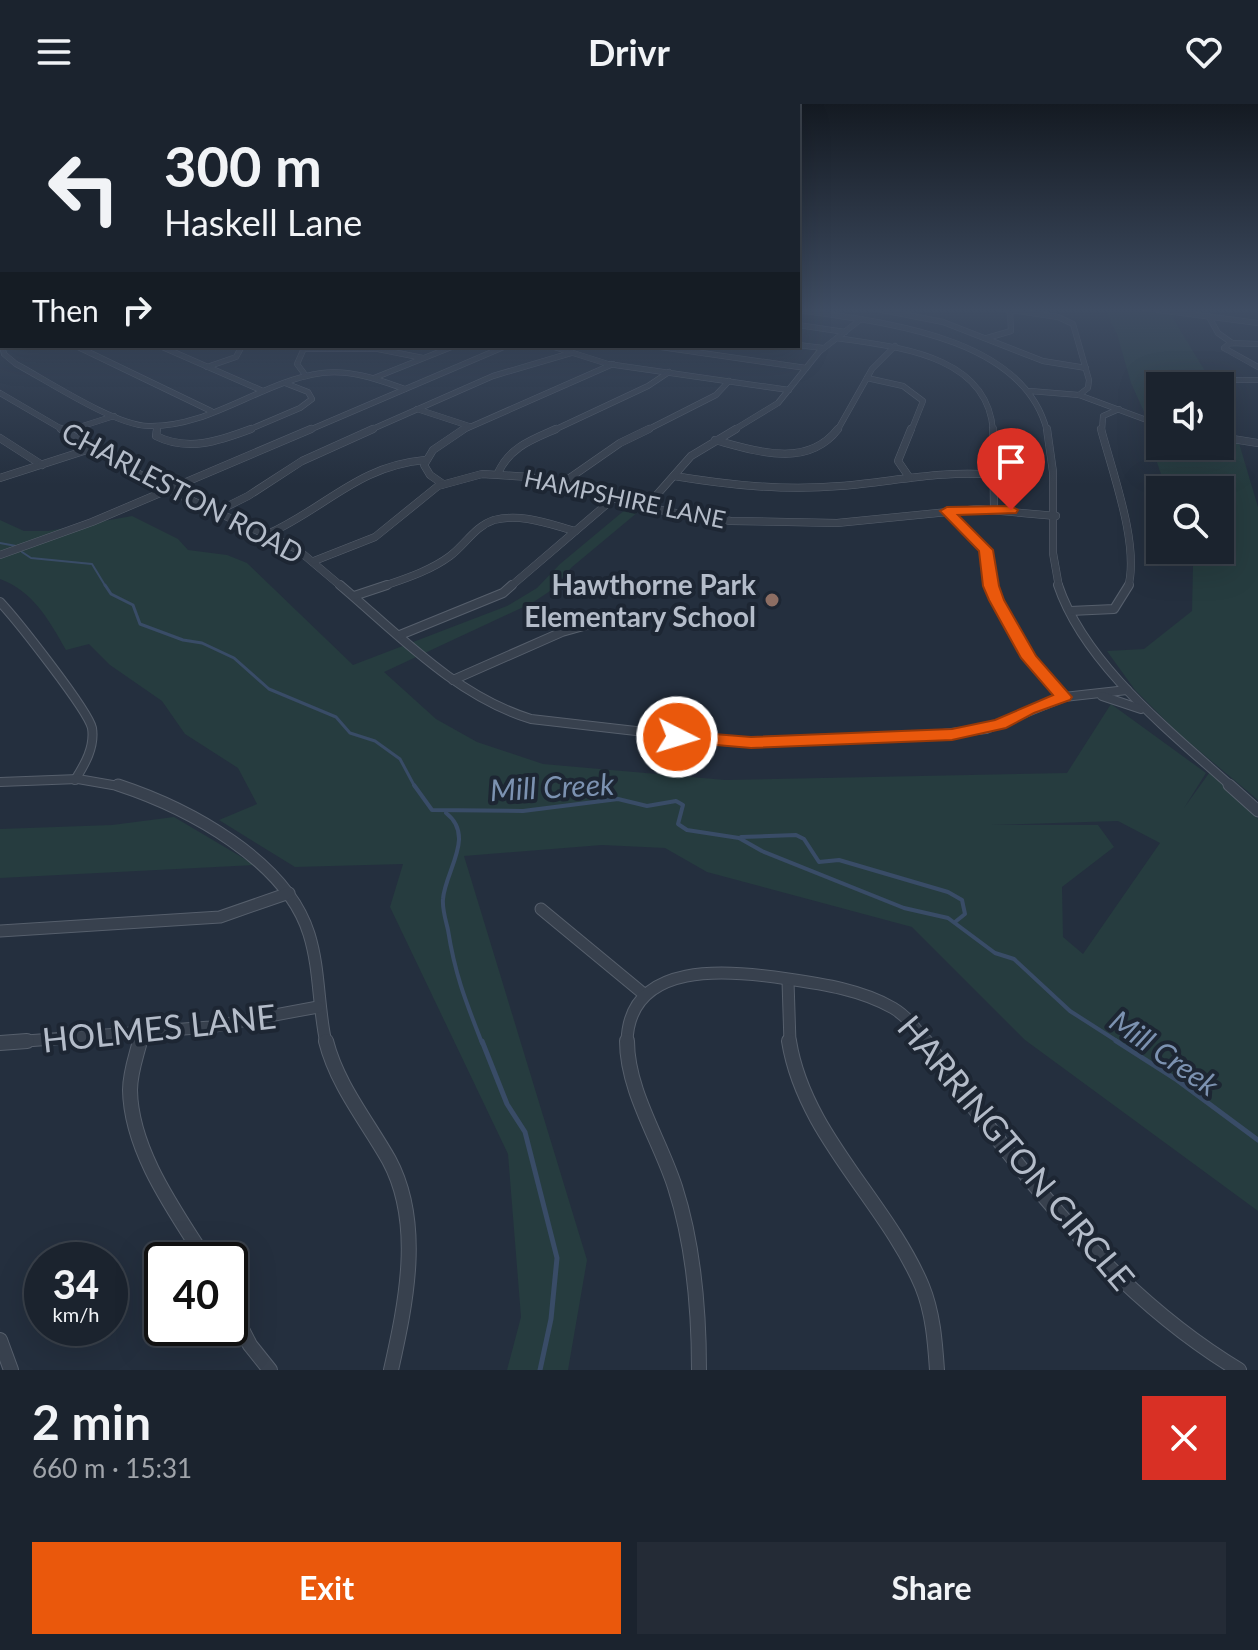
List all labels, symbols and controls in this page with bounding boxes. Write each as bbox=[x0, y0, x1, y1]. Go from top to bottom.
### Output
icon: menu bbox=[32, 30, 76, 74]
text: Drivr bbox=[588, 30, 670, 74]
icon: heart bbox=[1182, 30, 1226, 74]
text: 300 m bbox=[164, 132, 322, 199]
icon: left bbox=[32, 136, 136, 240]
text: Haskell Lane bbox=[164, 200, 362, 244]
icon: right bbox=[115, 288, 159, 332]
text: Then bbox=[32, 292, 99, 328]
map controls bbox=[1146, 372, 1234, 564]
button: sound bbox=[1146, 372, 1234, 460]
street label: CHARLESTON ROAD bbox=[57, 414, 309, 570]
pin bbox=[977, 428, 1045, 510]
icon: arrive bbox=[989, 440, 1033, 484]
street label: HAMPSHIRE LANE bbox=[522, 462, 728, 534]
button: search bbox=[1146, 476, 1234, 564]
place label: Hawthorne Park Elementary School bbox=[524, 567, 756, 633]
marker: Hawthorne Park Elementary School bbox=[763, 591, 781, 609]
position arrow bbox=[635, 695, 719, 779]
water label: Mill Creek bbox=[489, 765, 616, 807]
street label: HOLMES LANE bbox=[40, 994, 278, 1060]
water label: Mill Creek bbox=[1104, 1002, 1227, 1103]
street label: HARRINGTON CIRCLE bbox=[890, 1006, 1144, 1298]
speed limit sign: 40 bbox=[144, 1242, 248, 1346]
text: 34 bbox=[53, 1260, 99, 1308]
text: km/h bbox=[53, 1302, 99, 1326]
text: 2 min bbox=[32, 1393, 151, 1450]
button: close bbox=[1142, 1396, 1226, 1480]
text: 660 m · 15:31 bbox=[32, 1452, 192, 1484]
button: Exit bbox=[32, 1542, 621, 1634]
button: Share bbox=[637, 1542, 1226, 1634]

